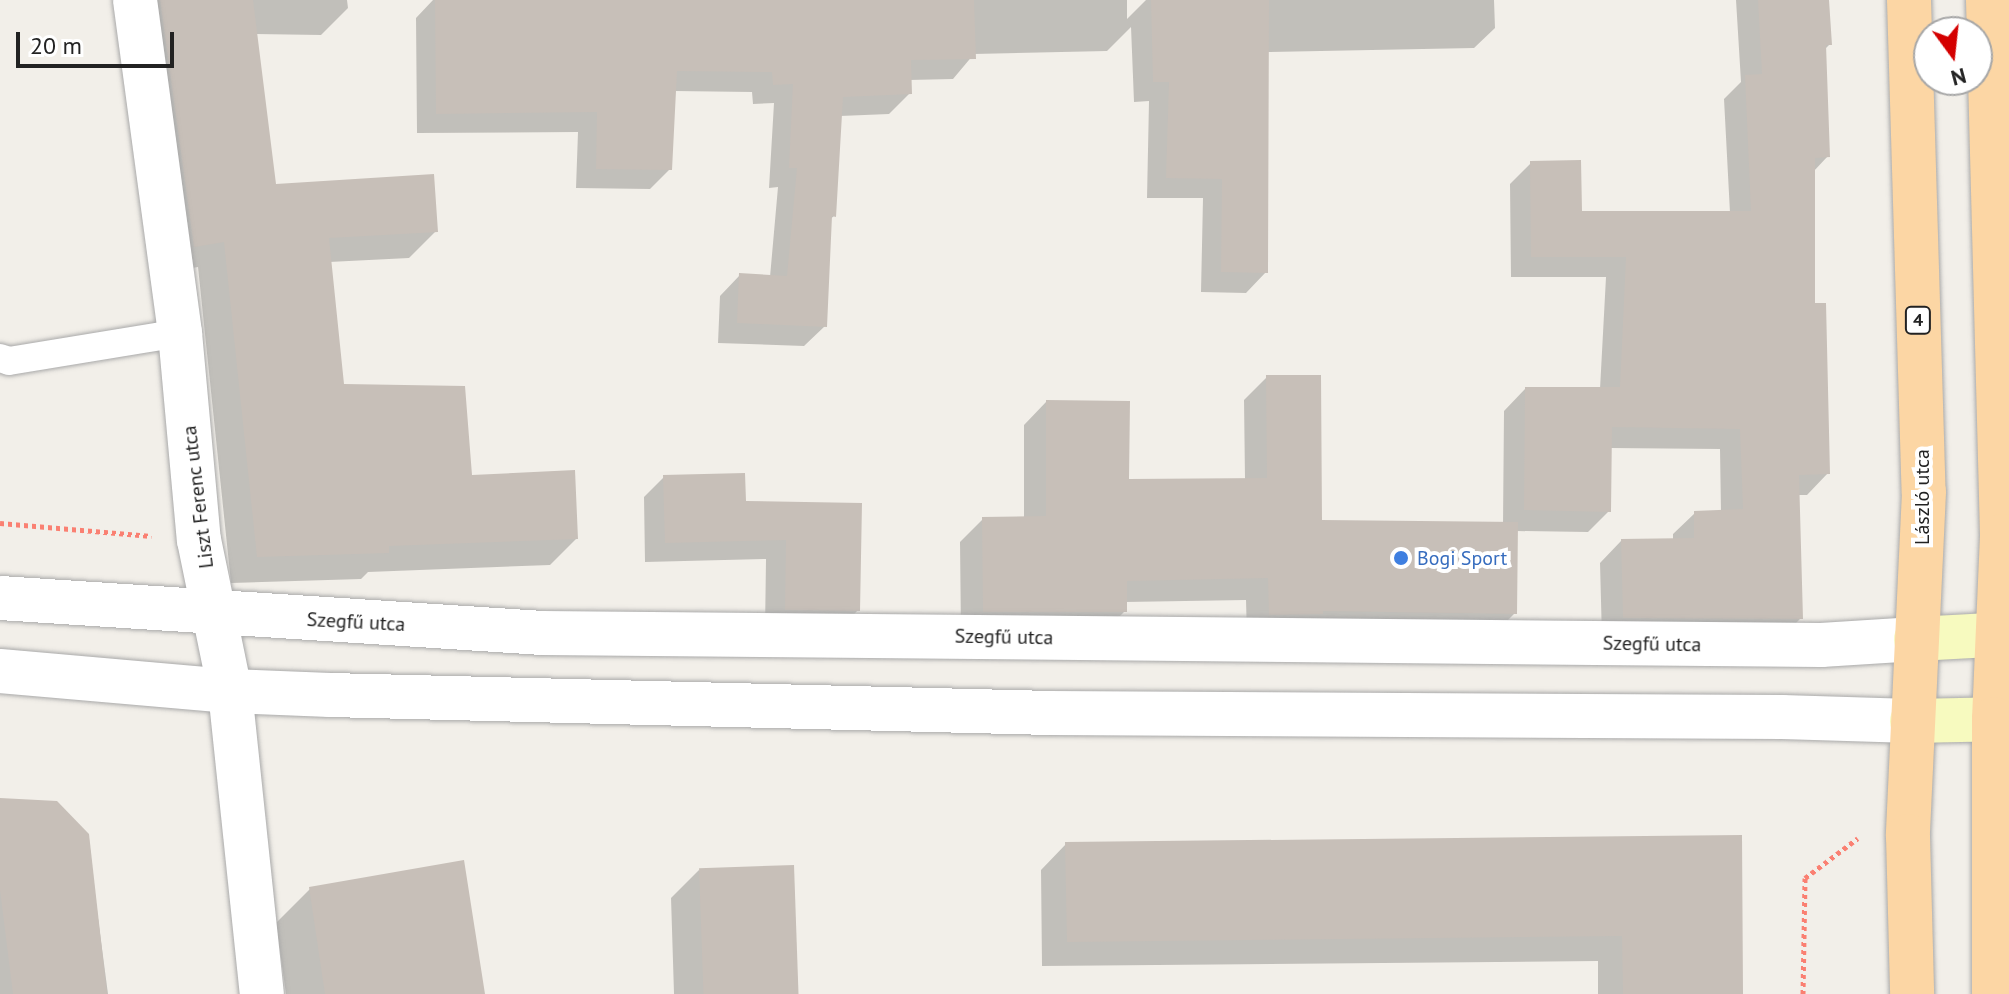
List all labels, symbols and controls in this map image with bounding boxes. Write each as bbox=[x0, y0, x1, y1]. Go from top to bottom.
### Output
scale bar bbox=[20, 16, 178, 66]
north arrow bbox=[1913, 16, 1993, 96]
text: 20 m bbox=[30, 30, 82, 61]
text: N bbox=[1948, 62, 1969, 93]
road number: 4 bbox=[1904, 306, 1932, 334]
street label: Liszt Ferenc utca bbox=[177, 424, 219, 570]
street label: László utca bbox=[1910, 449, 1934, 545]
place label: Bogi Sport bbox=[1417, 546, 1507, 570]
marker: Bogi Sport bbox=[1392, 549, 1410, 567]
street label: Szegfű utca bbox=[306, 607, 406, 637]
street label: Szegfű utca bbox=[954, 624, 1054, 650]
street label: Szegfű utca bbox=[1602, 631, 1702, 657]

